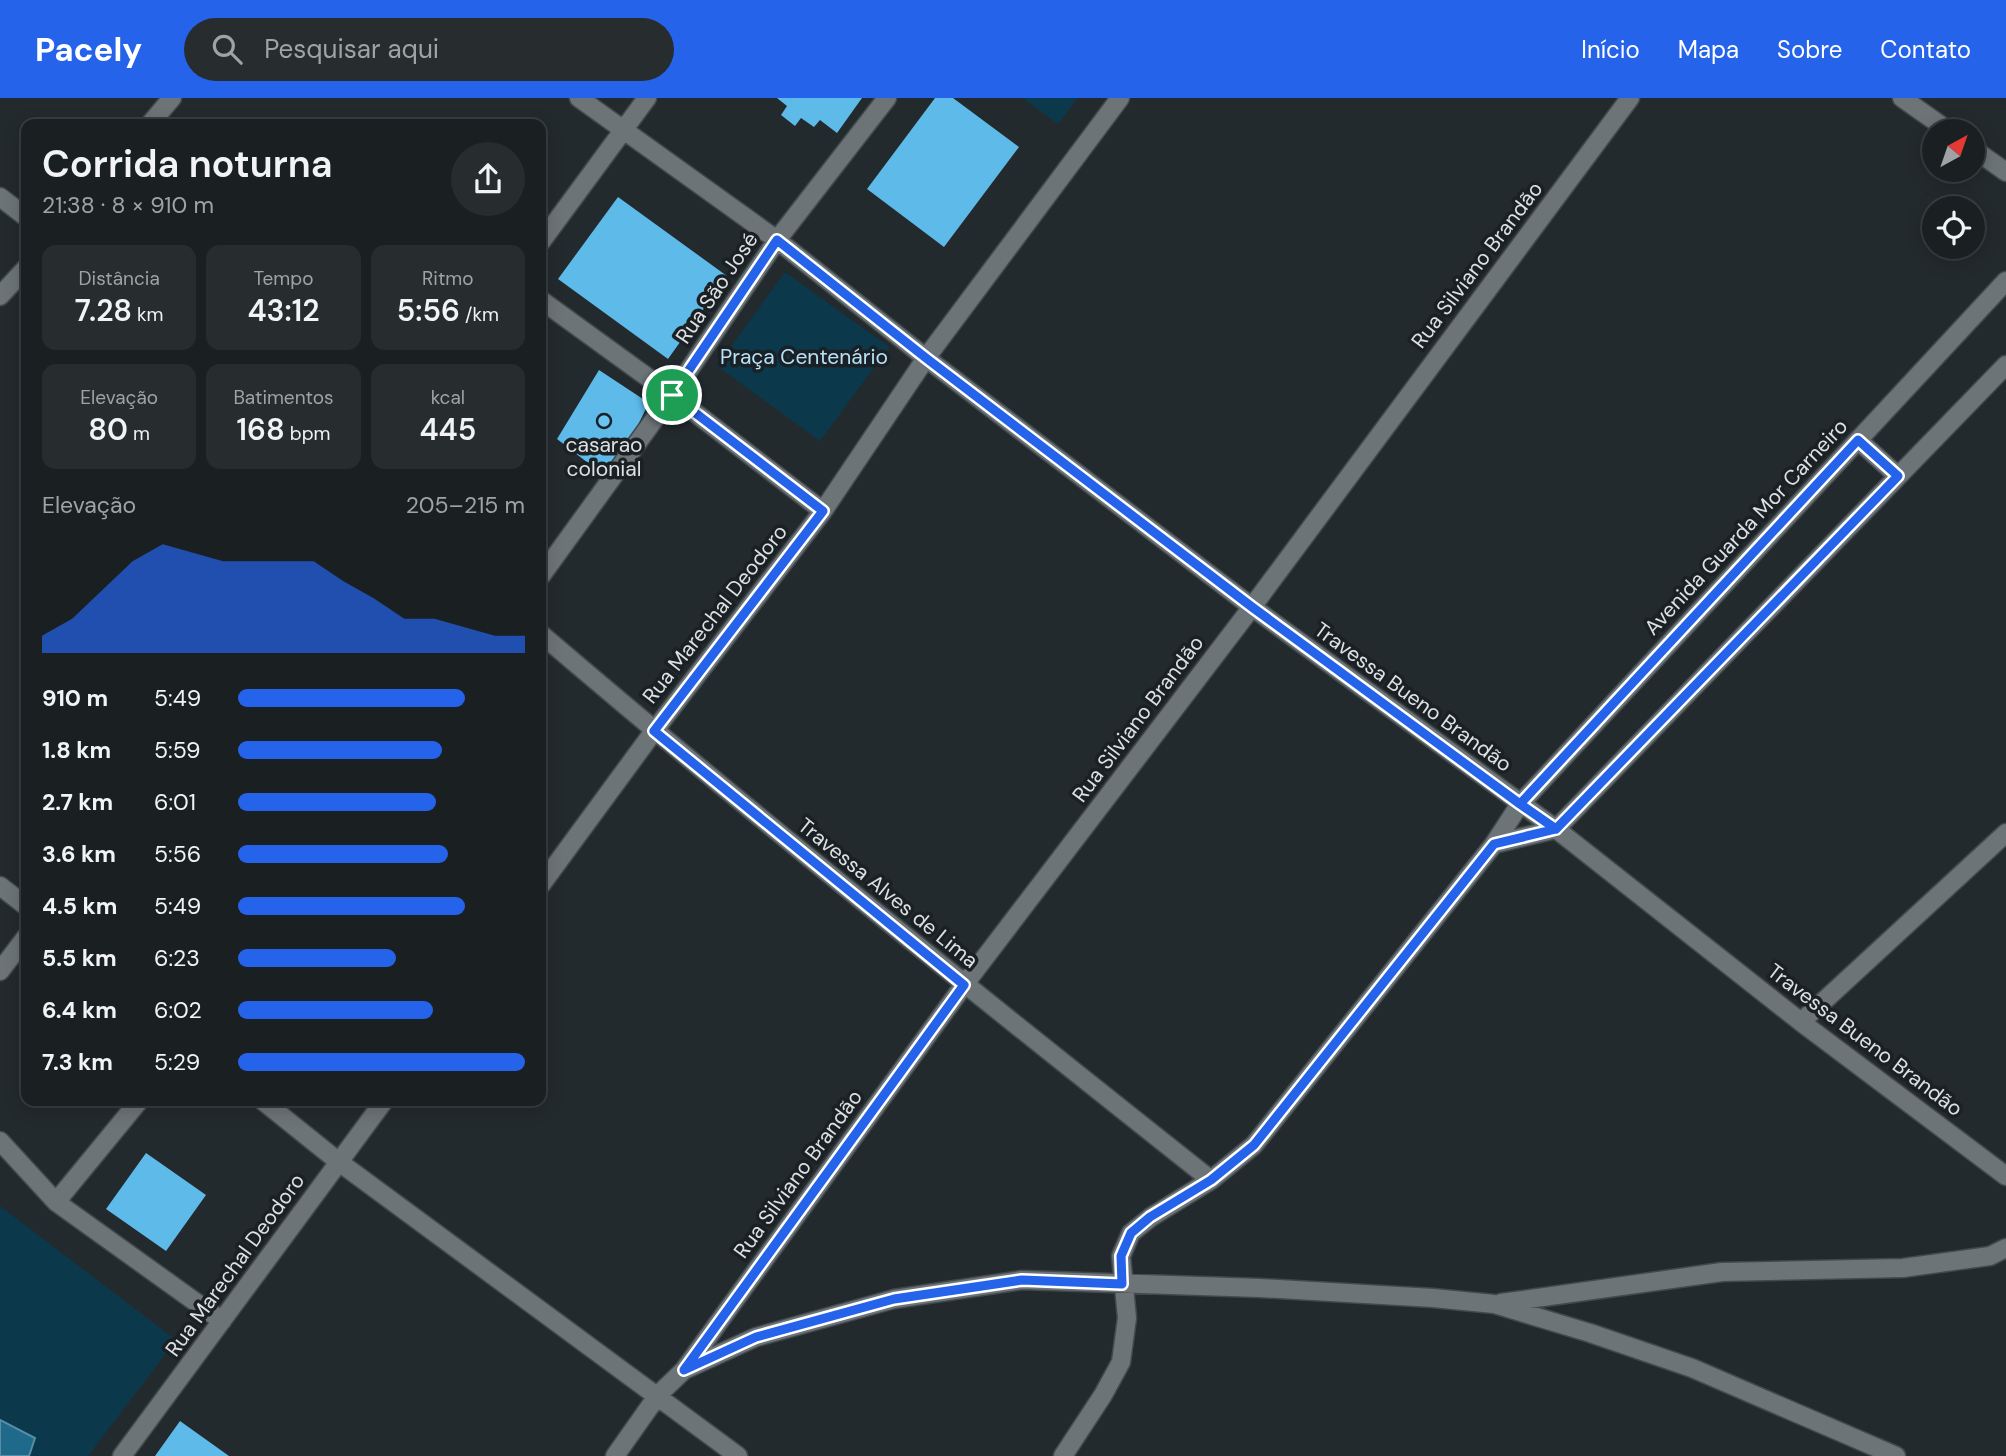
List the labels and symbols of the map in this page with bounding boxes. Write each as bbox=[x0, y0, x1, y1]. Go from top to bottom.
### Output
north arrow bbox=[1922, 119, 1984, 182]
street label: Rua Silviano Brandão bbox=[1405, 176, 1549, 354]
street label: Rua São José bbox=[669, 227, 765, 349]
park label: Praça Centenário bbox=[720, 343, 888, 371]
pin bbox=[642, 365, 702, 425]
marker: casarao colonial bbox=[596, 413, 612, 429]
street label: Avenida Guarda Mor Carneiro bbox=[1638, 413, 1854, 641]
place label: casarao colonial bbox=[565, 431, 643, 483]
street label: Rua Marechal Deodoro bbox=[636, 519, 794, 709]
street label: Travessa Bueno Brandão bbox=[1309, 616, 1517, 778]
street label: Rua Silviano Brandão bbox=[1066, 630, 1210, 808]
street label: Travessa Alves de Lima bbox=[792, 812, 984, 974]
street label: Travessa Bueno Brandão bbox=[1762, 957, 1968, 1123]
street label: Rua Silviano Brandão bbox=[727, 1084, 869, 1264]
street label: Rua Marechal Deodoro bbox=[159, 1168, 311, 1362]

